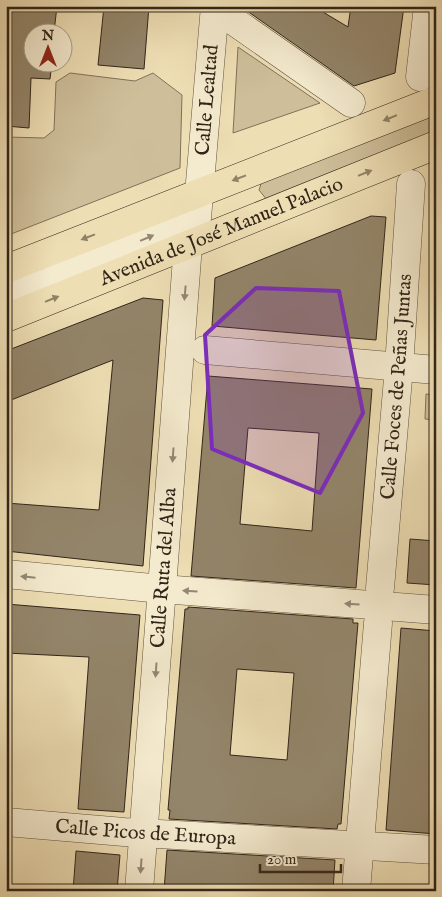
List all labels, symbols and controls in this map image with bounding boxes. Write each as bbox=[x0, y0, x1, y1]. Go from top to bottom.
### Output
north arrow bbox=[22, 22, 72, 72]
text: N bbox=[41, 27, 54, 45]
street label: Calle Lealtad bbox=[190, 43, 224, 157]
one-way arrow bbox=[383, 115, 398, 122]
one-way arrow bbox=[357, 169, 372, 177]
street label: Avenida de José Manuel Palacio bbox=[95, 171, 347, 292]
one-way arrow bbox=[231, 174, 246, 182]
one-way arrow bbox=[80, 233, 95, 241]
one-way arrow bbox=[140, 234, 154, 242]
street label: Calle Foces de Peñas Juntas bbox=[375, 273, 418, 501]
one-way arrow bbox=[181, 285, 189, 301]
one-way arrow bbox=[44, 295, 59, 303]
one-way arrow bbox=[168, 447, 176, 463]
street label: Calle Ruta del Alba bbox=[145, 486, 182, 649]
one-way arrow bbox=[20, 572, 36, 580]
one-way arrow bbox=[182, 587, 198, 595]
one-way arrow bbox=[344, 599, 360, 607]
one-way arrow bbox=[152, 662, 160, 678]
street label: Calle Picos de Europa bbox=[54, 814, 237, 851]
scale bar bbox=[260, 842, 341, 874]
text: 20 m bbox=[267, 850, 297, 869]
one-way arrow bbox=[137, 859, 145, 875]

